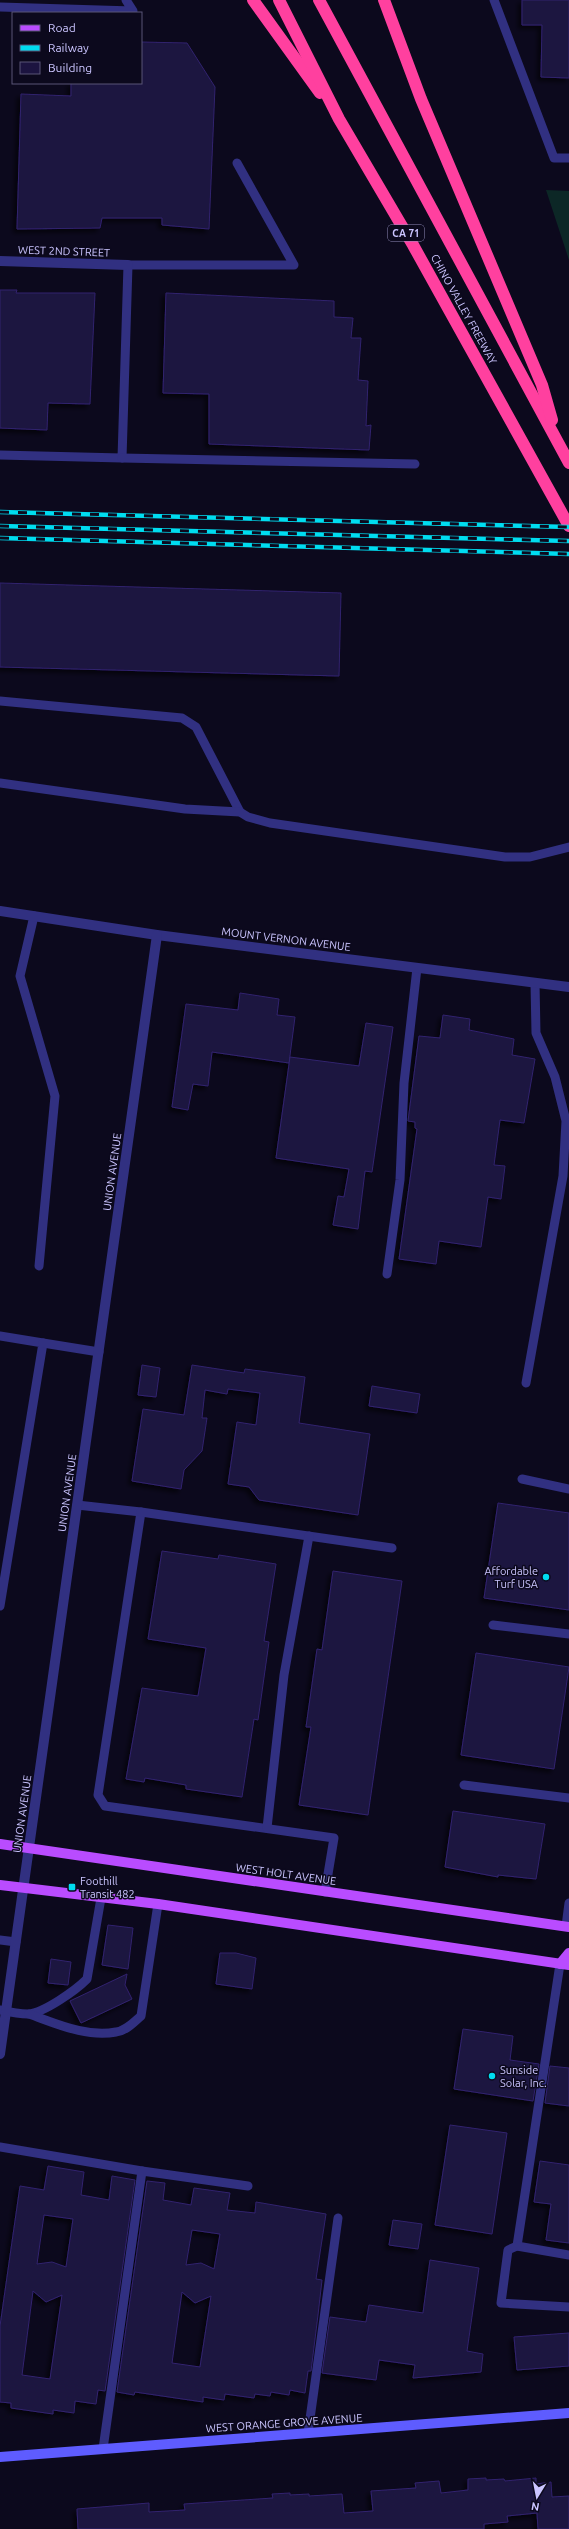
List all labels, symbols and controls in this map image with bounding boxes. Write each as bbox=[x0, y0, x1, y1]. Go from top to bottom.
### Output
legend bbox=[12, 12, 142, 84]
text: Road bbox=[48, 21, 76, 34]
text: Railway bbox=[48, 41, 89, 54]
text: Building bbox=[48, 61, 92, 74]
road number: CA 71 bbox=[388, 225, 424, 241]
street label: WEST 2ND STREET bbox=[18, 243, 110, 259]
street label: CHINO VALLEY FREEWAY bbox=[429, 252, 500, 367]
street label: MOUNT VERNON AVENUE bbox=[221, 925, 351, 953]
street label: UNION AVENUE bbox=[101, 1132, 123, 1212]
street label: UNION AVENUE bbox=[56, 1453, 78, 1533]
place label: Affordable Turf USA bbox=[484, 1565, 539, 1590]
marker: Affordable Turf USA bbox=[541, 1572, 551, 1582]
street label: UNION AVENUE bbox=[11, 1774, 33, 1854]
street label: WEST HOLT AVENUE bbox=[235, 1861, 337, 1887]
place label: Foothill Transit 482 bbox=[80, 1875, 135, 1900]
marker: Foothill Transit 482 bbox=[67, 1882, 77, 1892]
place label: Sunside Solar, Inc. bbox=[500, 2064, 547, 2089]
marker: Sunside Solar, Inc. bbox=[487, 2071, 497, 2081]
street label: WEST ORANGE GROVE AVENUE bbox=[205, 2412, 363, 2434]
north arrow bbox=[517, 2477, 557, 2517]
text: N bbox=[530, 2500, 540, 2513]

